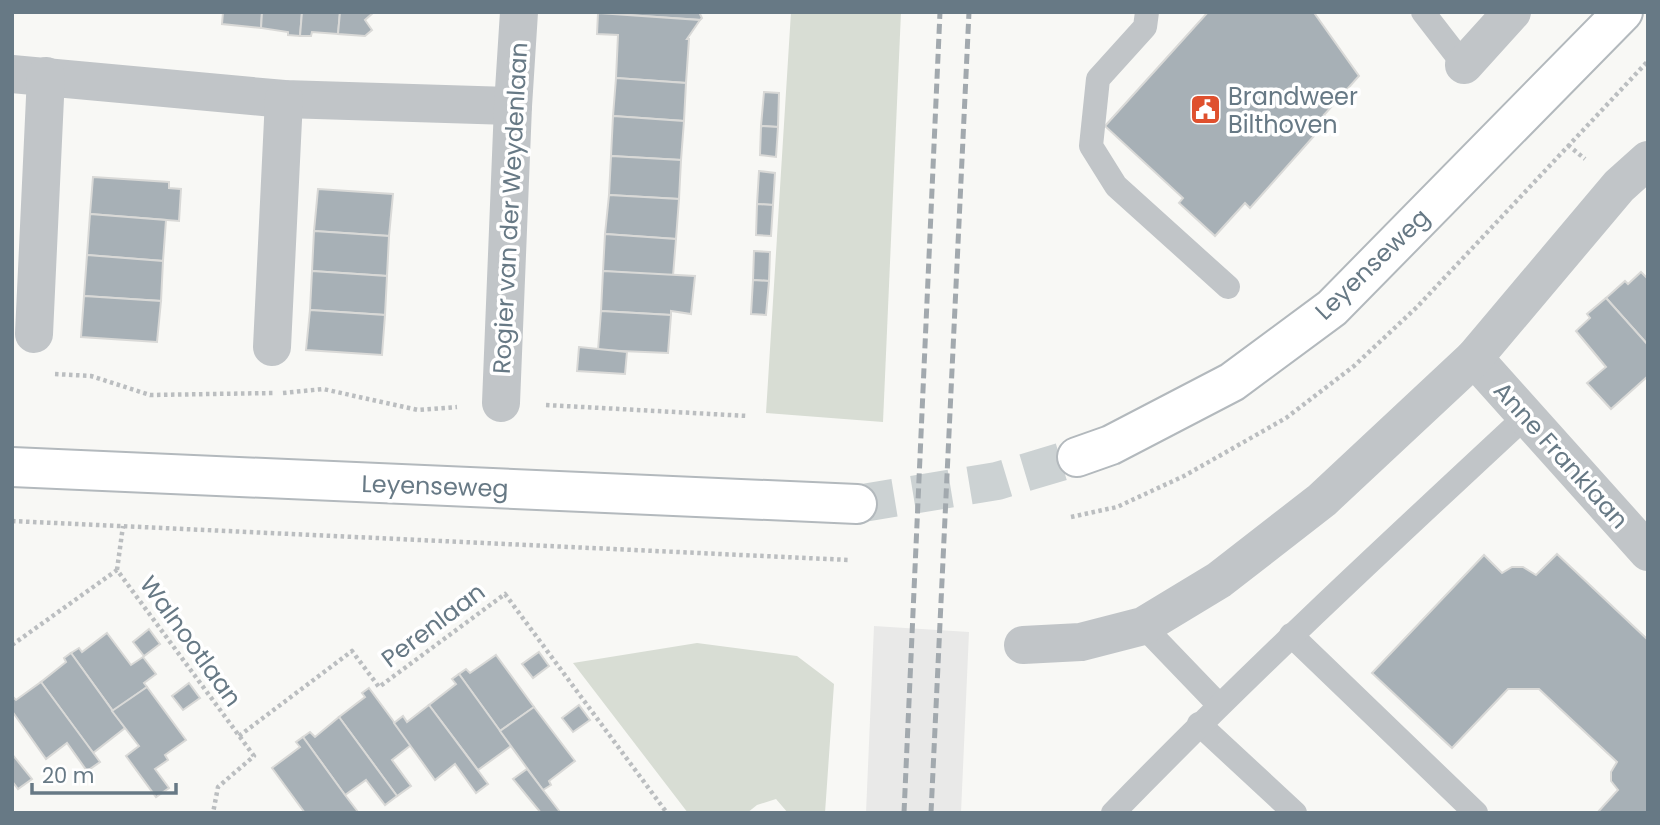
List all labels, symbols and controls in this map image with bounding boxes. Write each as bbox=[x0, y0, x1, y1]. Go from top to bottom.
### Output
street label: Rogier van der Weydenlaan bbox=[485, 41, 535, 375]
place label: Brandweer Bilthoven bbox=[1228, 80, 1358, 141]
public building icon: Brandweer Bilthoven bbox=[1188, 93, 1222, 127]
street label: Leyenseweg bbox=[1308, 201, 1436, 327]
street label: Anne Franklaan bbox=[1486, 375, 1636, 535]
street label: Leyenseweg bbox=[361, 467, 509, 505]
street label: Walnootlaan bbox=[132, 569, 250, 713]
street label: Perenlaan bbox=[374, 575, 492, 675]
scale bar bbox=[32, 752, 175, 796]
text: 20 m bbox=[42, 761, 95, 790]

